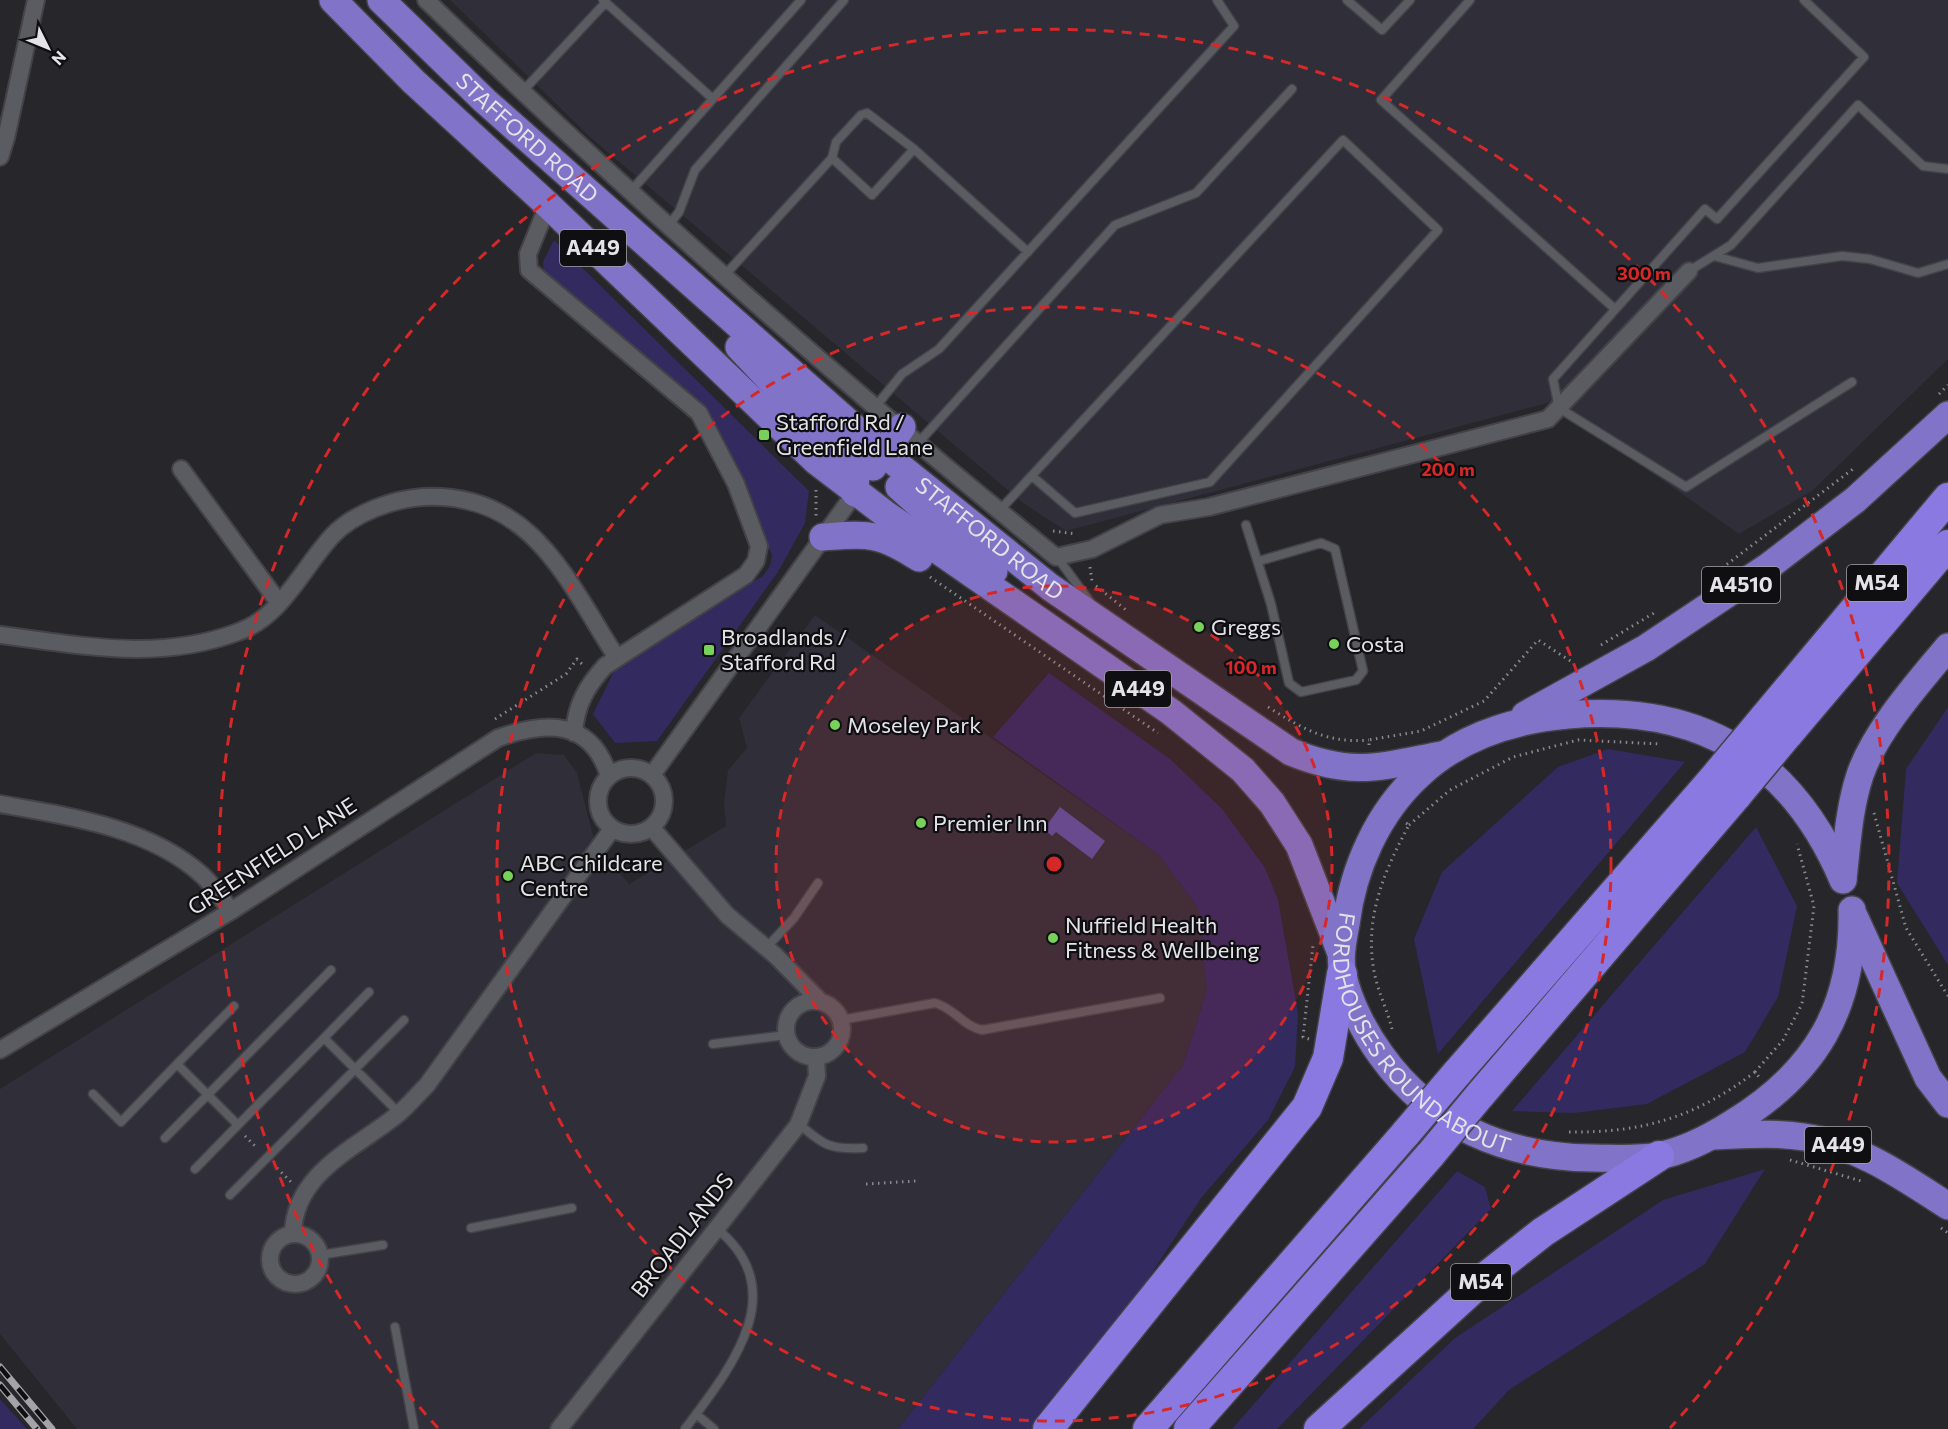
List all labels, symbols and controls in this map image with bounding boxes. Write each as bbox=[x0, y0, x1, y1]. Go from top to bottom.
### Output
north arrow bbox=[18, 18, 78, 78]
text: N bbox=[48, 48, 70, 69]
street label: STAFFORD ROAD bbox=[451, 67, 604, 208]
road number: A449 bbox=[560, 230, 626, 266]
text: 300 m bbox=[1617, 262, 1671, 284]
place label: Stafford Rd / Greenfield Lane bbox=[776, 408, 933, 460]
marker: Stafford Rd / Greenfield Lane bbox=[757, 428, 771, 442]
text: 200 m bbox=[1421, 458, 1475, 480]
street label: STAFFORD ROAD bbox=[911, 471, 1069, 605]
road number: M54 bbox=[1847, 565, 1907, 601]
road number: A4510 bbox=[1702, 567, 1780, 603]
place label: Greggs bbox=[1211, 613, 1281, 640]
marker: Greggs bbox=[1192, 620, 1206, 634]
place label: Broadlands / Stafford Rd bbox=[721, 623, 848, 675]
place label: Costa bbox=[1346, 630, 1404, 657]
marker: Costa bbox=[1327, 637, 1341, 651]
marker: Broadlands / Stafford Rd bbox=[702, 643, 716, 657]
text: 100 m bbox=[1225, 656, 1277, 678]
road number: A449 bbox=[1105, 671, 1171, 707]
place label: Moseley Park bbox=[847, 711, 981, 738]
marker: Moseley Park bbox=[828, 718, 842, 732]
street label: GREENFIELD LANE bbox=[182, 791, 361, 920]
place label: Premier Inn bbox=[933, 809, 1048, 836]
marker: Premier Inn bbox=[914, 816, 928, 830]
place label: ABC Childcare Centre bbox=[520, 849, 663, 901]
centre of rings bbox=[1044, 854, 1064, 874]
marker: ABC Childcare Centre bbox=[501, 869, 515, 883]
place label: Nuffield Health Fitness & Wellbeing bbox=[1065, 911, 1260, 963]
street label: FORDHOUSES ROUNDABOUT bbox=[1328, 911, 1514, 1159]
marker: Nuffield Health Fitness & Wellbeing bbox=[1046, 931, 1060, 945]
road number: A449 bbox=[1805, 1127, 1871, 1163]
street label: BROADLANDS bbox=[625, 1167, 739, 1302]
road number: M54 bbox=[1451, 1264, 1511, 1300]

